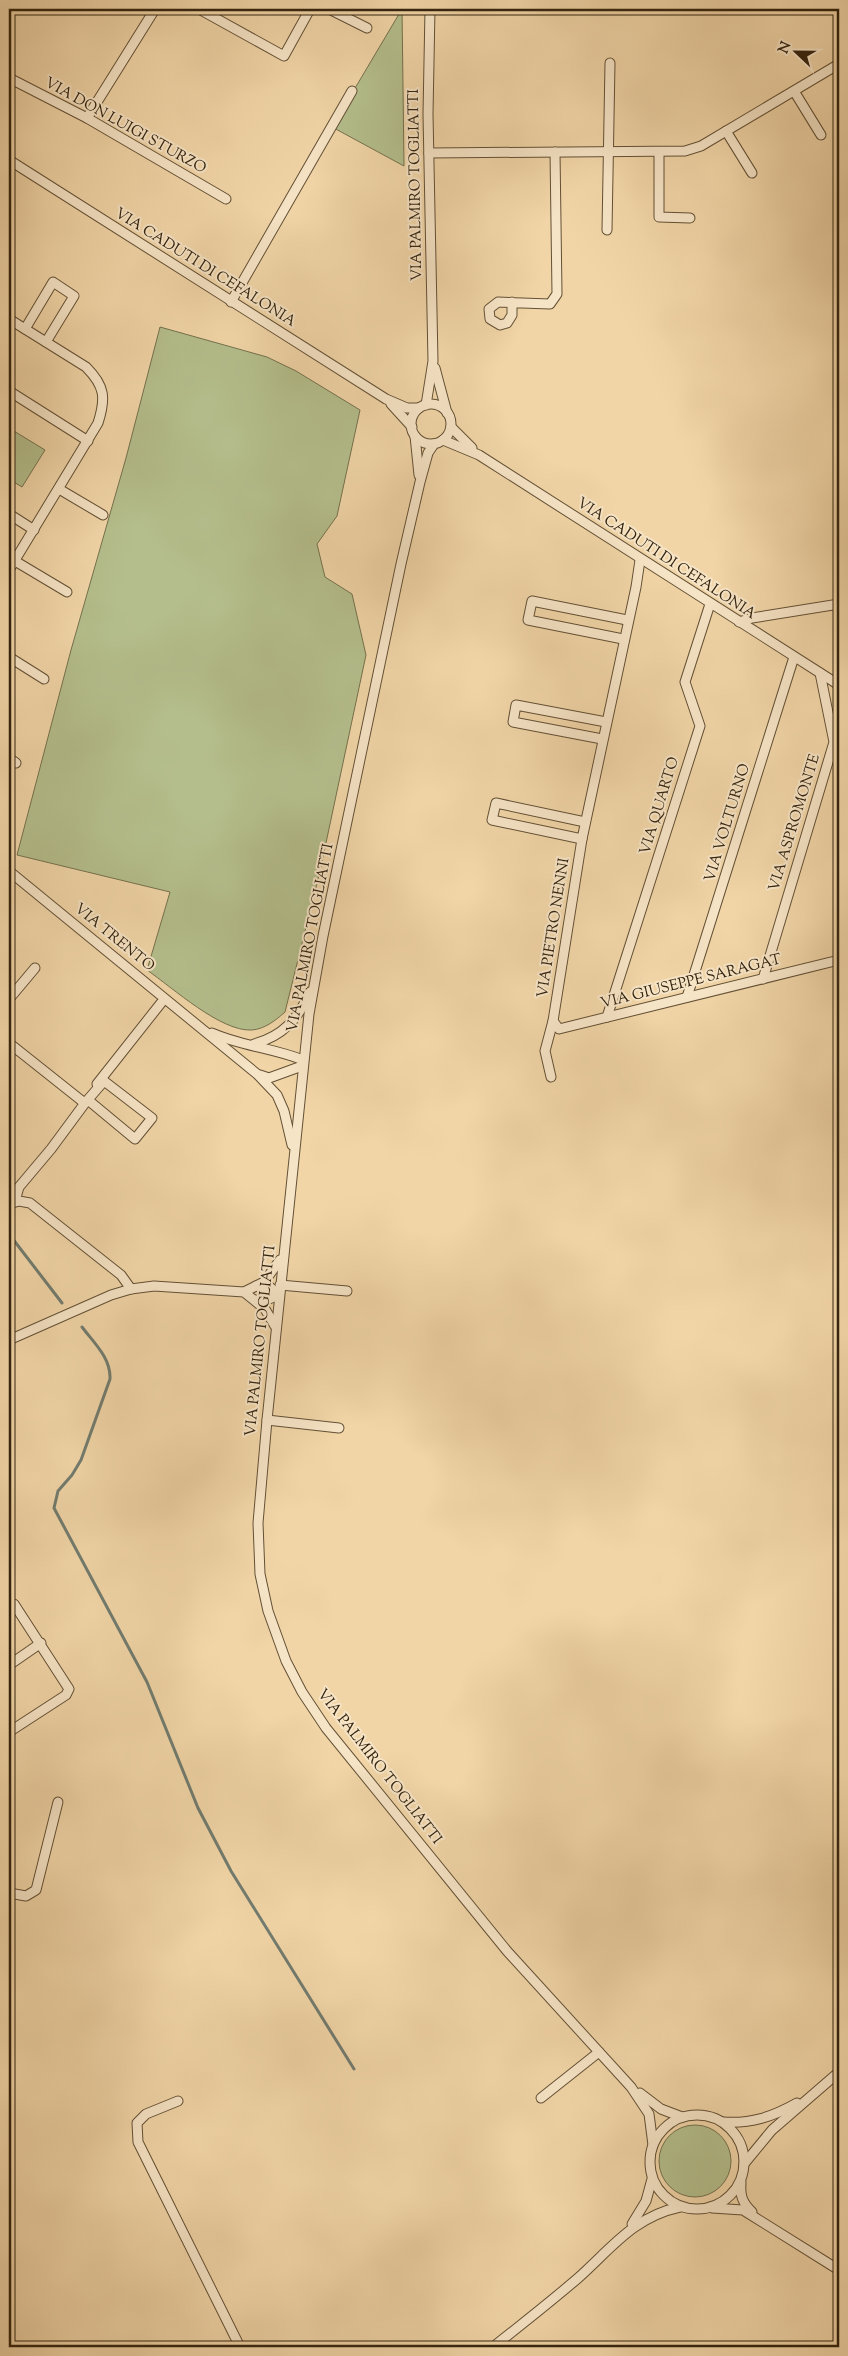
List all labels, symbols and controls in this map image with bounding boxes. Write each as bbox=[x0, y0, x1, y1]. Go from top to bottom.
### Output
north arrow bbox=[770, 28, 820, 78]
text: N bbox=[774, 39, 797, 57]
street label: VIA DON LUIGI STURZO bbox=[40, 73, 210, 179]
street label: VIA PALMIRO TOGLIATTI bbox=[404, 89, 428, 281]
street label: VIA CADUTI DI CEFALONIA bbox=[110, 203, 300, 333]
street label: VIA CADUTI DI CEFALONIA bbox=[572, 493, 760, 625]
street label: VIA ASPROMONTE bbox=[764, 752, 826, 894]
street label: VIA QUARTO bbox=[635, 754, 685, 858]
street label: VIA VOLTURNO bbox=[700, 761, 756, 885]
street label: VIA PALMIRO TOGLIATTI bbox=[282, 842, 340, 1034]
street label: VIA PIETRO NENNI bbox=[533, 856, 575, 1000]
street label: VIA TRENTO bbox=[69, 899, 159, 977]
street label: VIA GIUSEPPE SARAGAT bbox=[598, 949, 784, 1015]
street label: VIA PALMIRO TOGLIATTI bbox=[241, 1244, 281, 1438]
street label: VIA PALMIRO TOGLIATTI bbox=[312, 1685, 446, 1849]

